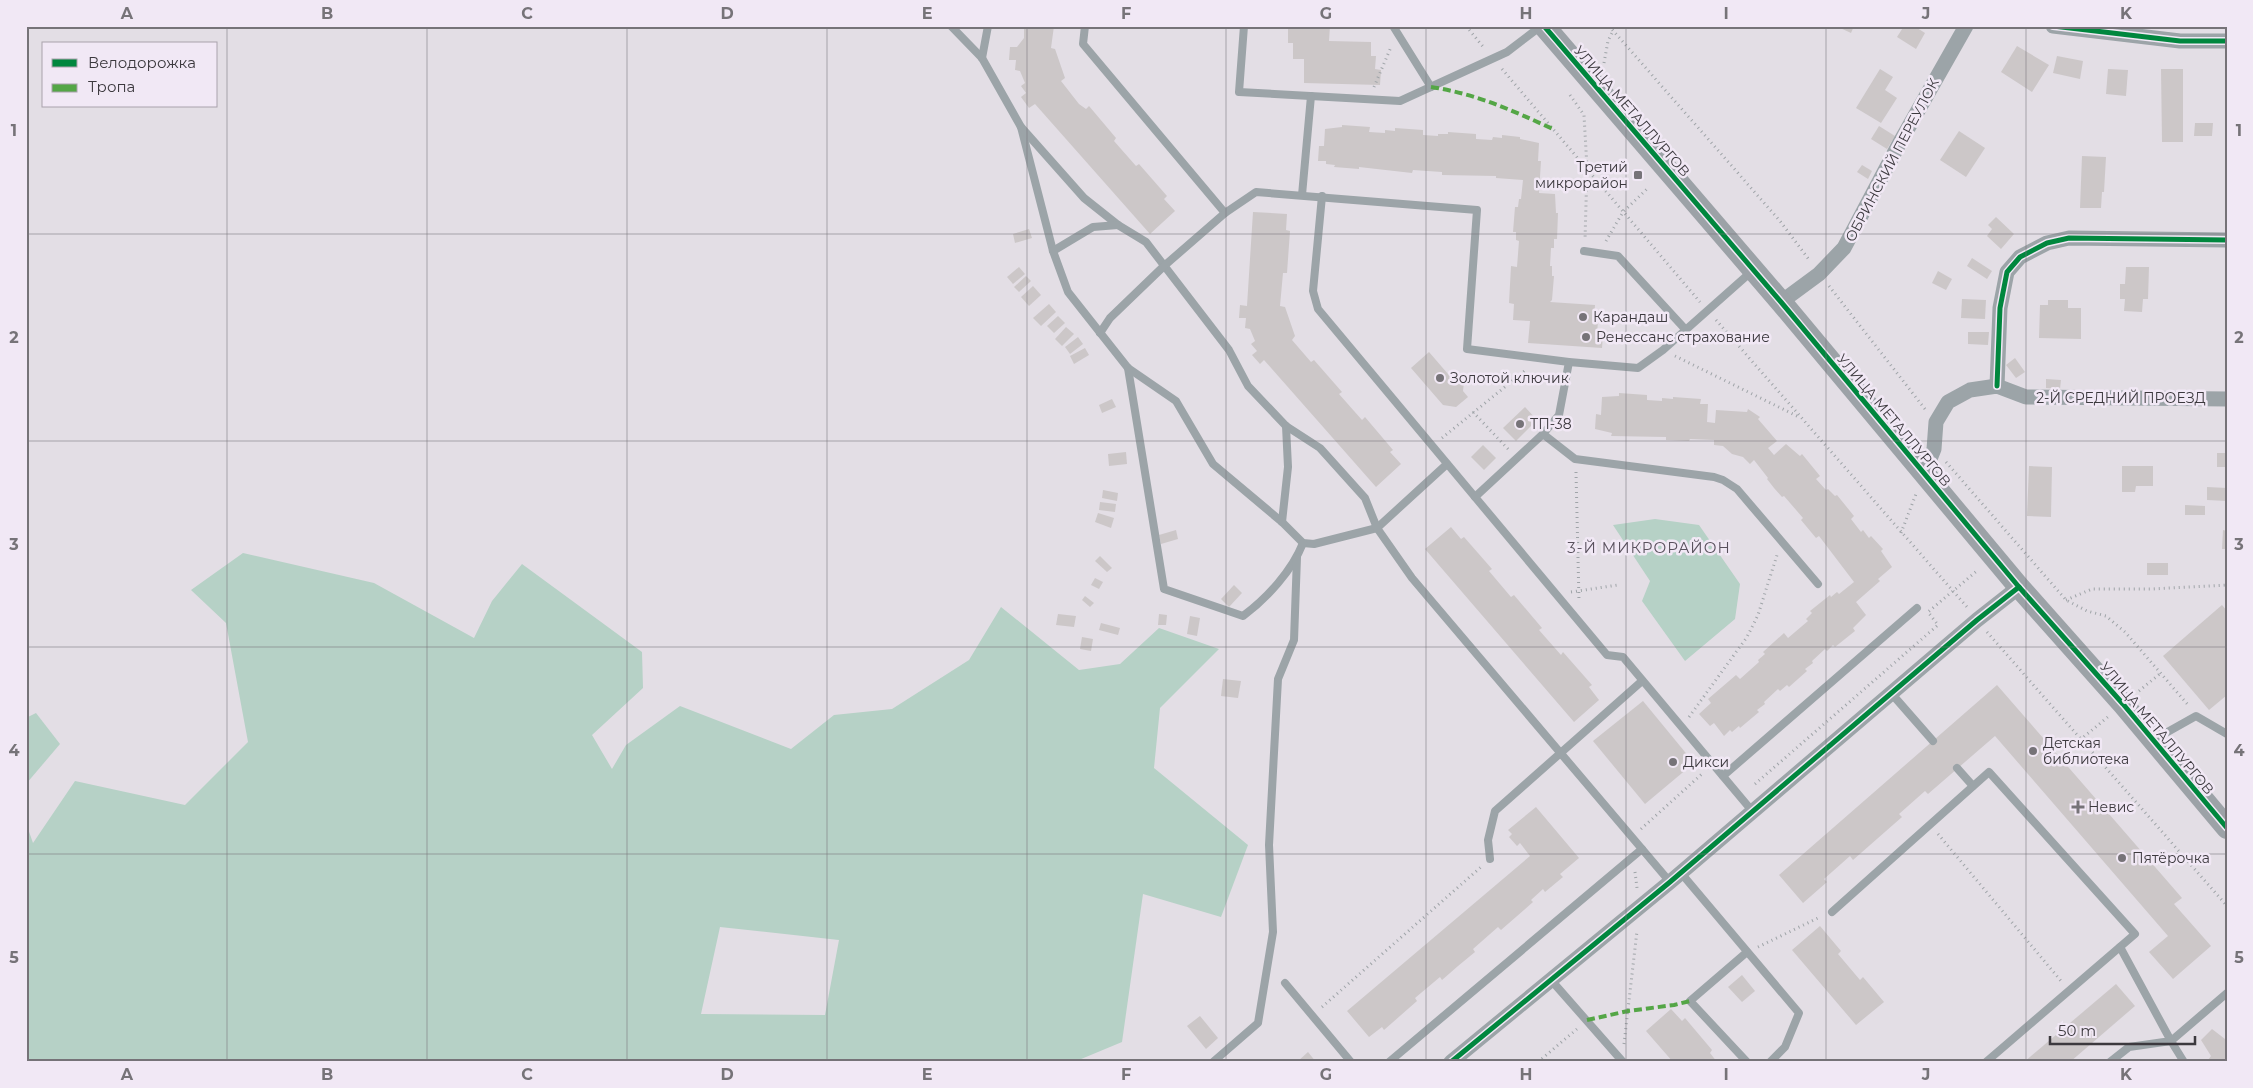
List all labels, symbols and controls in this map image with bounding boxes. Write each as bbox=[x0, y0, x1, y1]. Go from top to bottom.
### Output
text: A bbox=[120, 4, 134, 23]
text: B bbox=[321, 4, 333, 23]
text: C bbox=[521, 4, 533, 23]
text: D bbox=[720, 4, 734, 23]
text: E bbox=[922, 4, 932, 23]
text: F bbox=[1121, 4, 1131, 23]
text: G bbox=[1320, 4, 1332, 23]
text: H bbox=[1520, 4, 1532, 23]
text: I bbox=[1723, 4, 1729, 23]
text: J bbox=[1921, 4, 1930, 23]
text: K bbox=[2120, 4, 2133, 23]
legend bbox=[42, 42, 218, 108]
street label: УЛИЦА МЕТАЛЛУРГОВ bbox=[1570, 42, 1694, 180]
text: Велодорожка bbox=[88, 53, 196, 72]
street label: ОБРИНСКИЙ ПЕРЕУЛОК bbox=[1841, 75, 1943, 245]
text: Тропа bbox=[88, 77, 135, 96]
text: 1 bbox=[11, 121, 17, 140]
text: 1 bbox=[2236, 121, 2242, 140]
place label: Третий микрорайон bbox=[1535, 158, 1628, 192]
marker: Третий микрорайон bbox=[1632, 169, 1644, 181]
place label: Карандаш bbox=[1593, 308, 1668, 326]
marker: Карандаш bbox=[1577, 311, 1589, 323]
text: 2 bbox=[9, 328, 19, 347]
place label: Ренессанс страхование bbox=[1596, 328, 1770, 346]
text: 2 bbox=[2234, 328, 2244, 347]
marker: Ренессанс страхование bbox=[1580, 331, 1592, 343]
street label: УЛИЦА МЕТАЛЛУРГОВ bbox=[1833, 350, 1955, 490]
place label: Золотой ключик bbox=[1450, 369, 1569, 387]
marker: Золотой ключик bbox=[1434, 372, 1446, 384]
street label: 2-Й СРЕДНИЙ ПРОЕЗД bbox=[2036, 389, 2206, 407]
place label: ТП-38 bbox=[1530, 415, 1572, 433]
marker: ТП-38 bbox=[1514, 418, 1526, 430]
text: 3 bbox=[8, 535, 19, 554]
text: 3 bbox=[2233, 535, 2244, 554]
district label: 3-Й МИКРОРАЙОН bbox=[1567, 538, 1731, 557]
street label: УЛИЦА МЕТАЛЛУРГОВ bbox=[2096, 658, 2218, 798]
place label: Детская библиотека bbox=[2043, 734, 2129, 768]
text: 4 bbox=[8, 741, 20, 760]
text: 4 bbox=[2233, 741, 2245, 760]
marker: Детская библиотека bbox=[2027, 745, 2039, 757]
place label: Дикси bbox=[1683, 753, 1729, 771]
marker: Дикси bbox=[1667, 756, 1679, 768]
place label: Невис bbox=[2088, 798, 2134, 816]
marker: Невис bbox=[2072, 801, 2084, 813]
place label: Пятёрочка bbox=[2132, 849, 2210, 867]
marker: Пятёрочка bbox=[2116, 852, 2128, 864]
text: 5 bbox=[9, 948, 19, 967]
text: 5 bbox=[2234, 948, 2244, 967]
scale bar bbox=[2050, 1013, 2196, 1045]
text: 50 m bbox=[2058, 1021, 2096, 1040]
text: A bbox=[120, 1065, 134, 1084]
text: B bbox=[321, 1065, 333, 1084]
text: C bbox=[521, 1065, 533, 1084]
text: D bbox=[720, 1065, 734, 1084]
text: E bbox=[922, 1065, 932, 1084]
text: F bbox=[1121, 1065, 1131, 1084]
text: G bbox=[1320, 1065, 1332, 1084]
text: H bbox=[1520, 1065, 1532, 1084]
text: I bbox=[1723, 1065, 1729, 1084]
text: J bbox=[1921, 1065, 1930, 1084]
text: K bbox=[2120, 1065, 2133, 1084]

